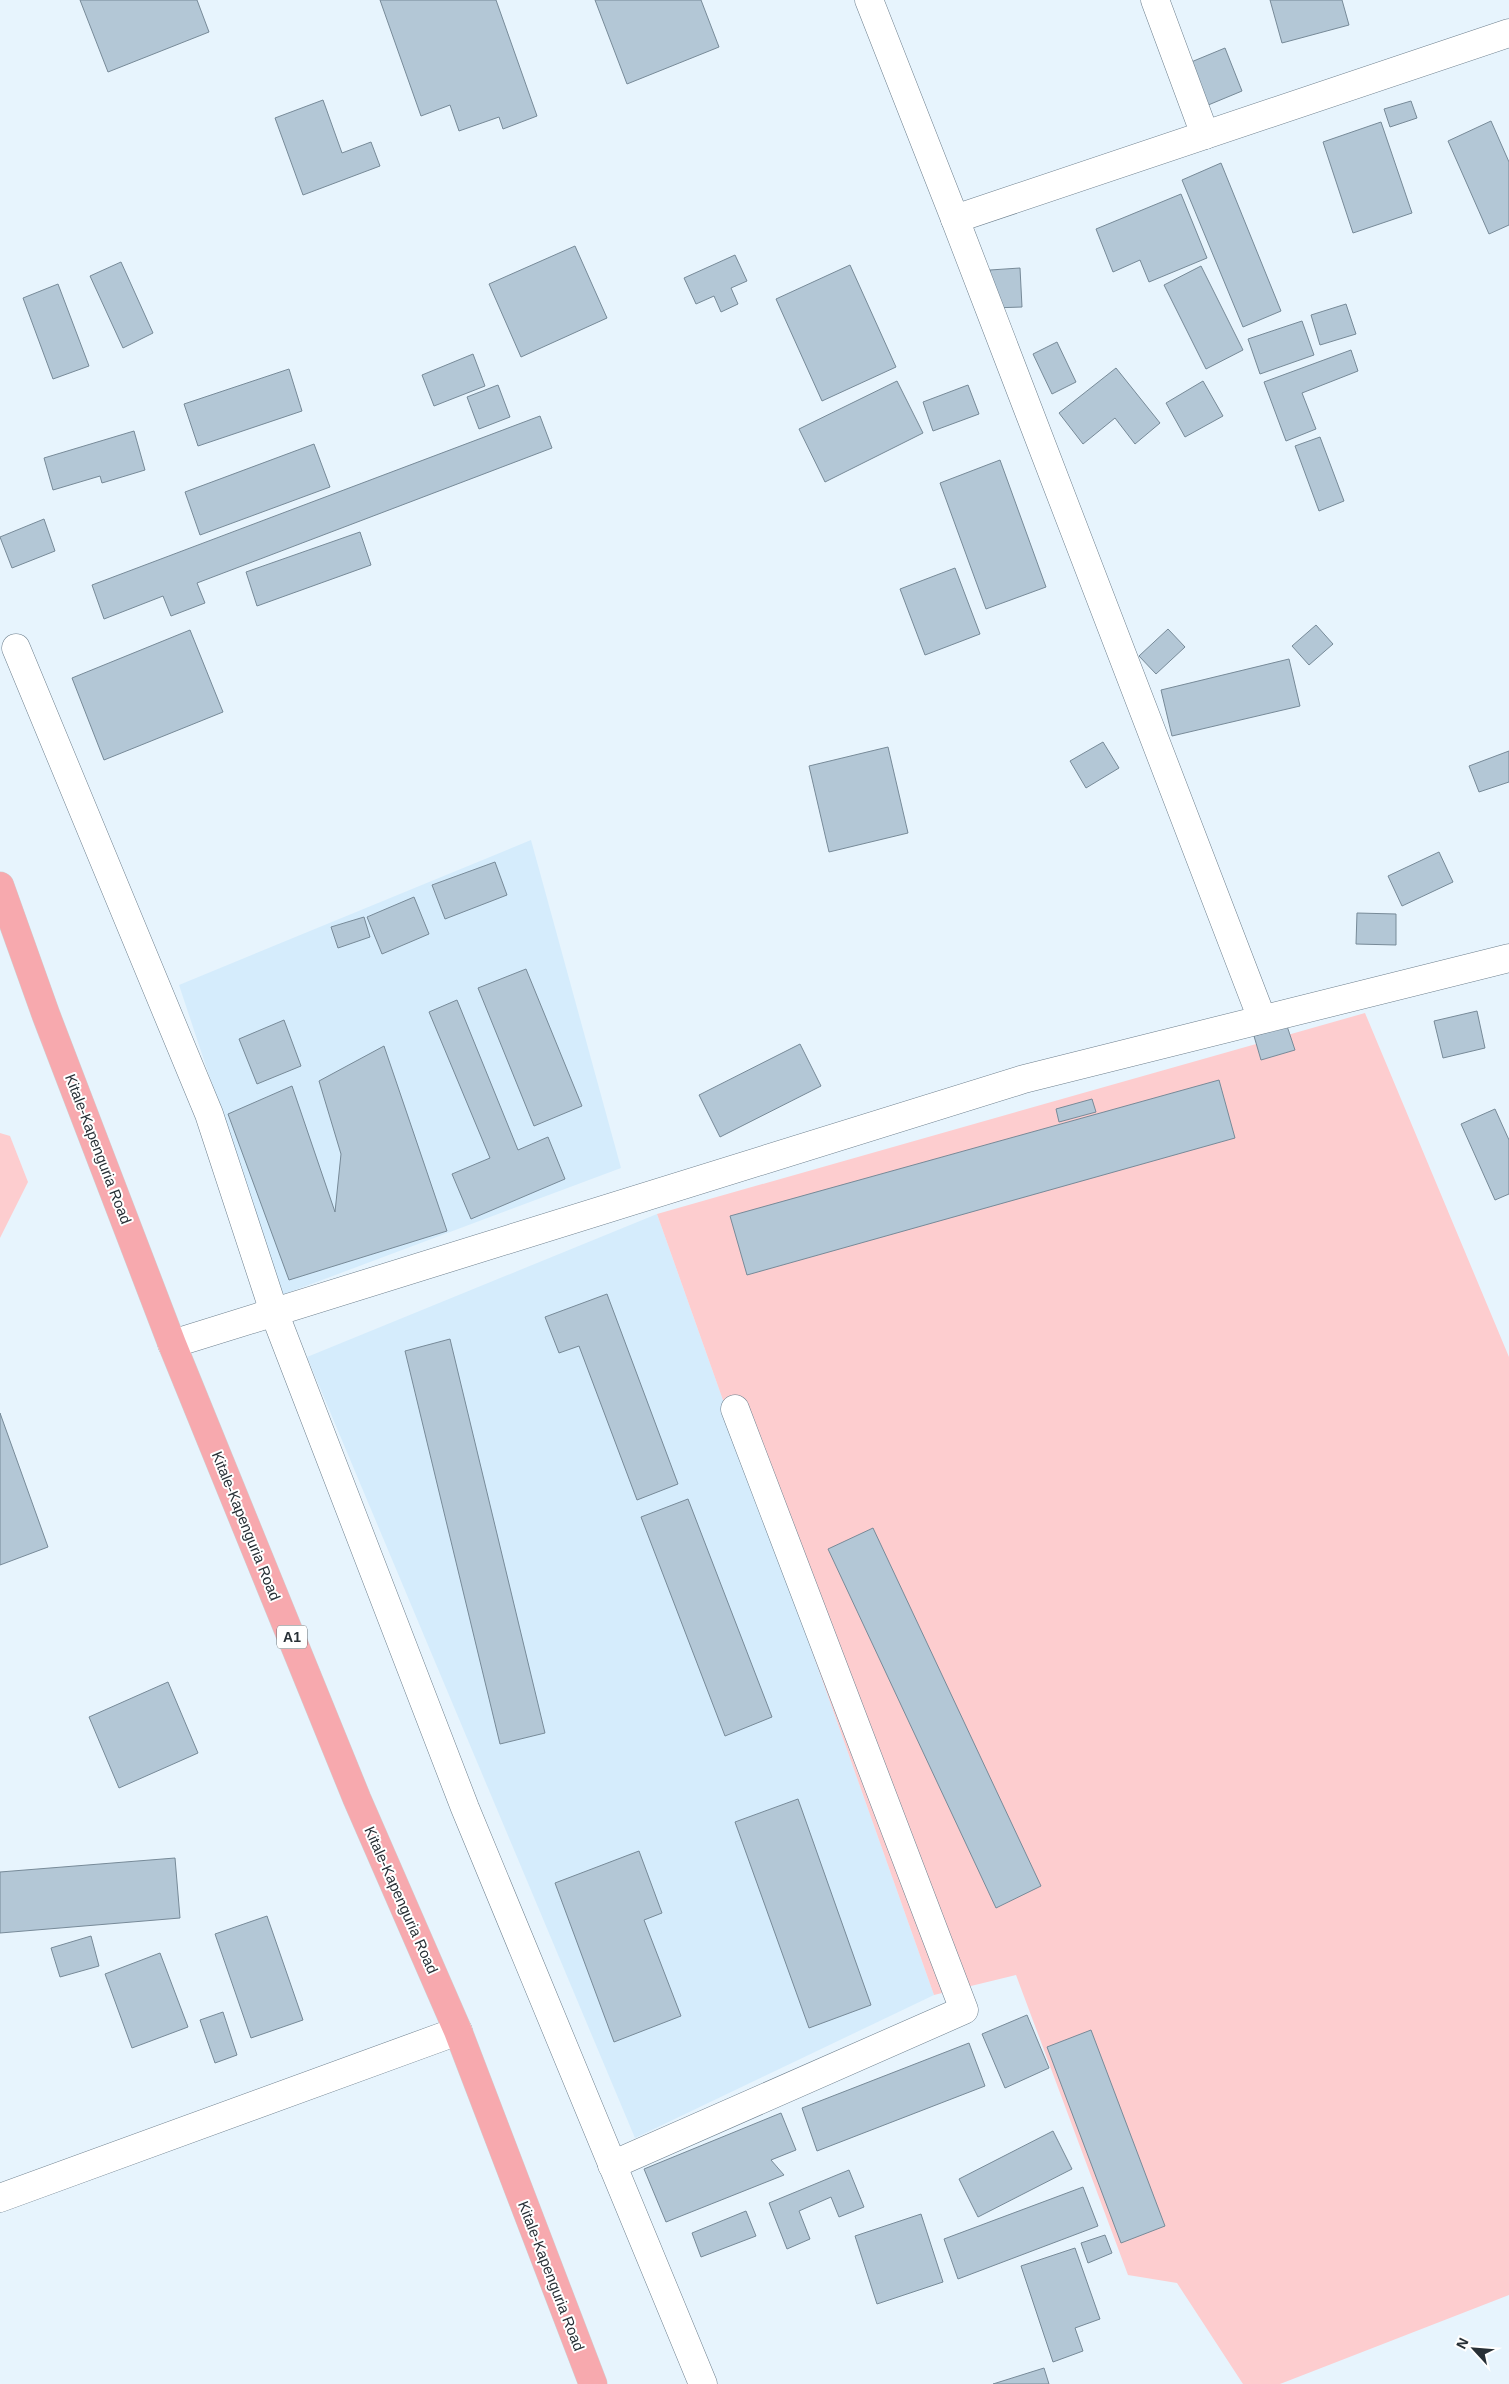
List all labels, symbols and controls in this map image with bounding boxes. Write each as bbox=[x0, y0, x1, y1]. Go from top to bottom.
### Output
street label: Kitale-Kapenguria Road bbox=[62, 1071, 135, 1226]
street label: Kitale-Kapenguria Road bbox=[209, 1449, 284, 1603]
road number: A1 bbox=[277, 1625, 307, 1648]
street label: Kitale-Kapenguria Road bbox=[361, 1824, 442, 1976]
street label: Kitale-Kapenguria Road bbox=[515, 2198, 588, 2353]
north arrow bbox=[1449, 2324, 1499, 2374]
text: N bbox=[1453, 2335, 1472, 2351]

